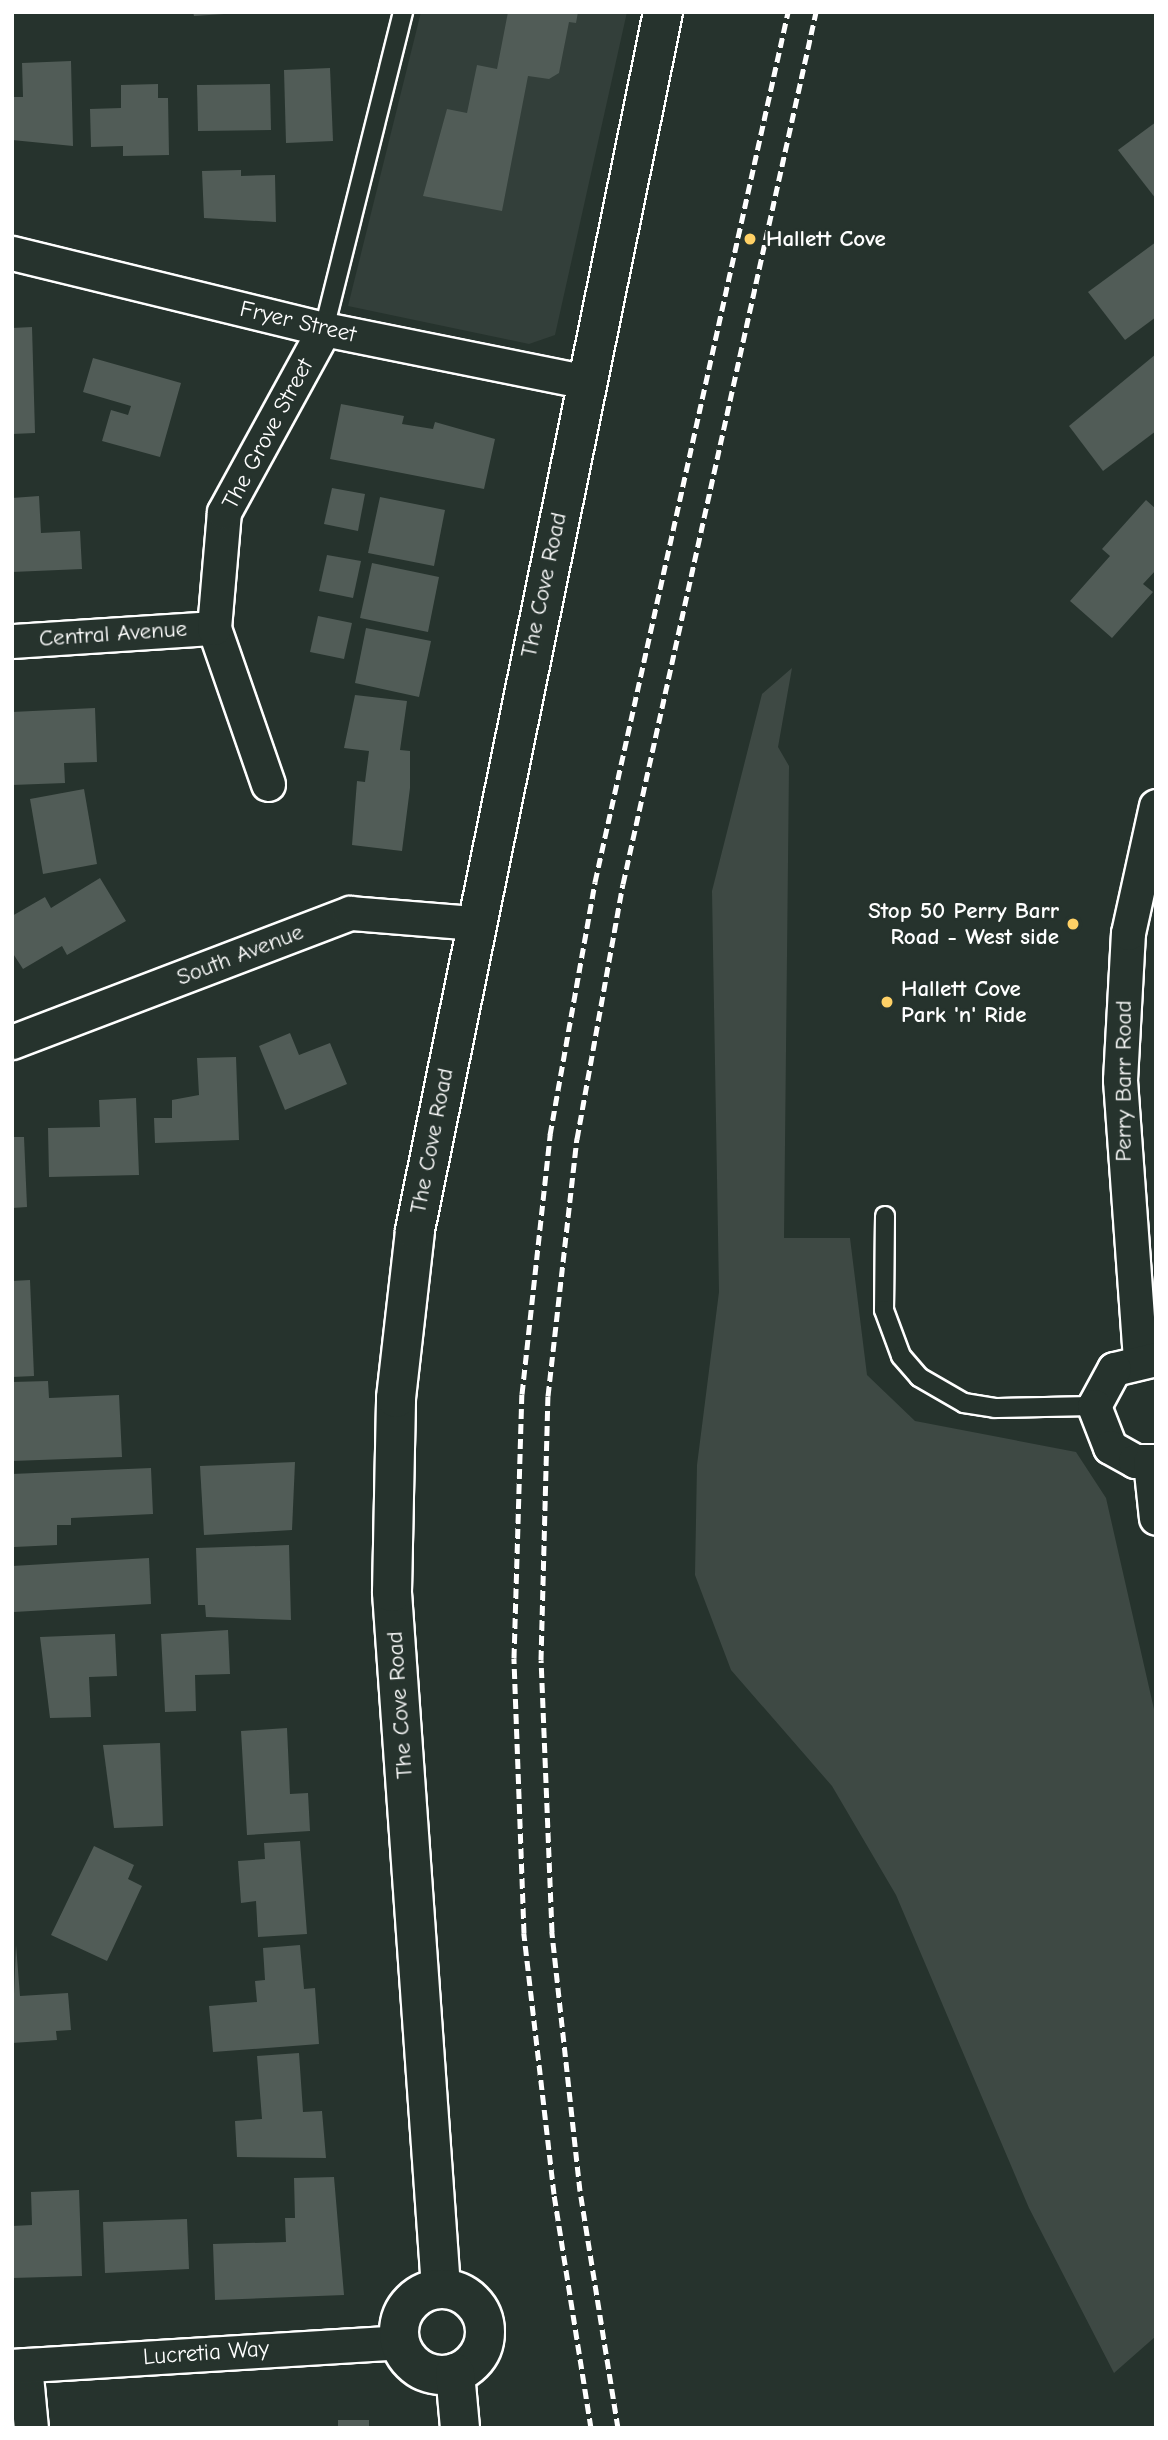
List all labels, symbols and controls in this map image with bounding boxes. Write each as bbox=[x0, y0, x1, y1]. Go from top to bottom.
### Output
place label: Hallett Cove bbox=[766, 225, 886, 253]
marker: Hallett Cove bbox=[740, 229, 760, 249]
street label: Fryer Street bbox=[237, 295, 359, 349]
street label: The Grove Street bbox=[217, 354, 319, 514]
street label: The Cove Road bbox=[515, 510, 573, 660]
street label: Central Avenue bbox=[38, 615, 188, 653]
place label: Stop 50 Perry Barr Road - West side bbox=[868, 897, 1059, 951]
marker: Stop 50 Perry Barr Road - West side bbox=[1065, 916, 1081, 932]
street label: South Avenue bbox=[173, 918, 307, 992]
place label: Hallett Cove Park 'n' Ride bbox=[901, 975, 1027, 1029]
marker: Hallett Cove Park 'n' Ride bbox=[879, 994, 895, 1010]
street label: Perry Barr Road bbox=[1110, 1000, 1138, 1162]
street label: The Cove Road bbox=[404, 1066, 460, 1216]
street label: The Cove Road bbox=[381, 1630, 419, 1780]
street label: Lucretia Way bbox=[142, 2335, 270, 2371]

